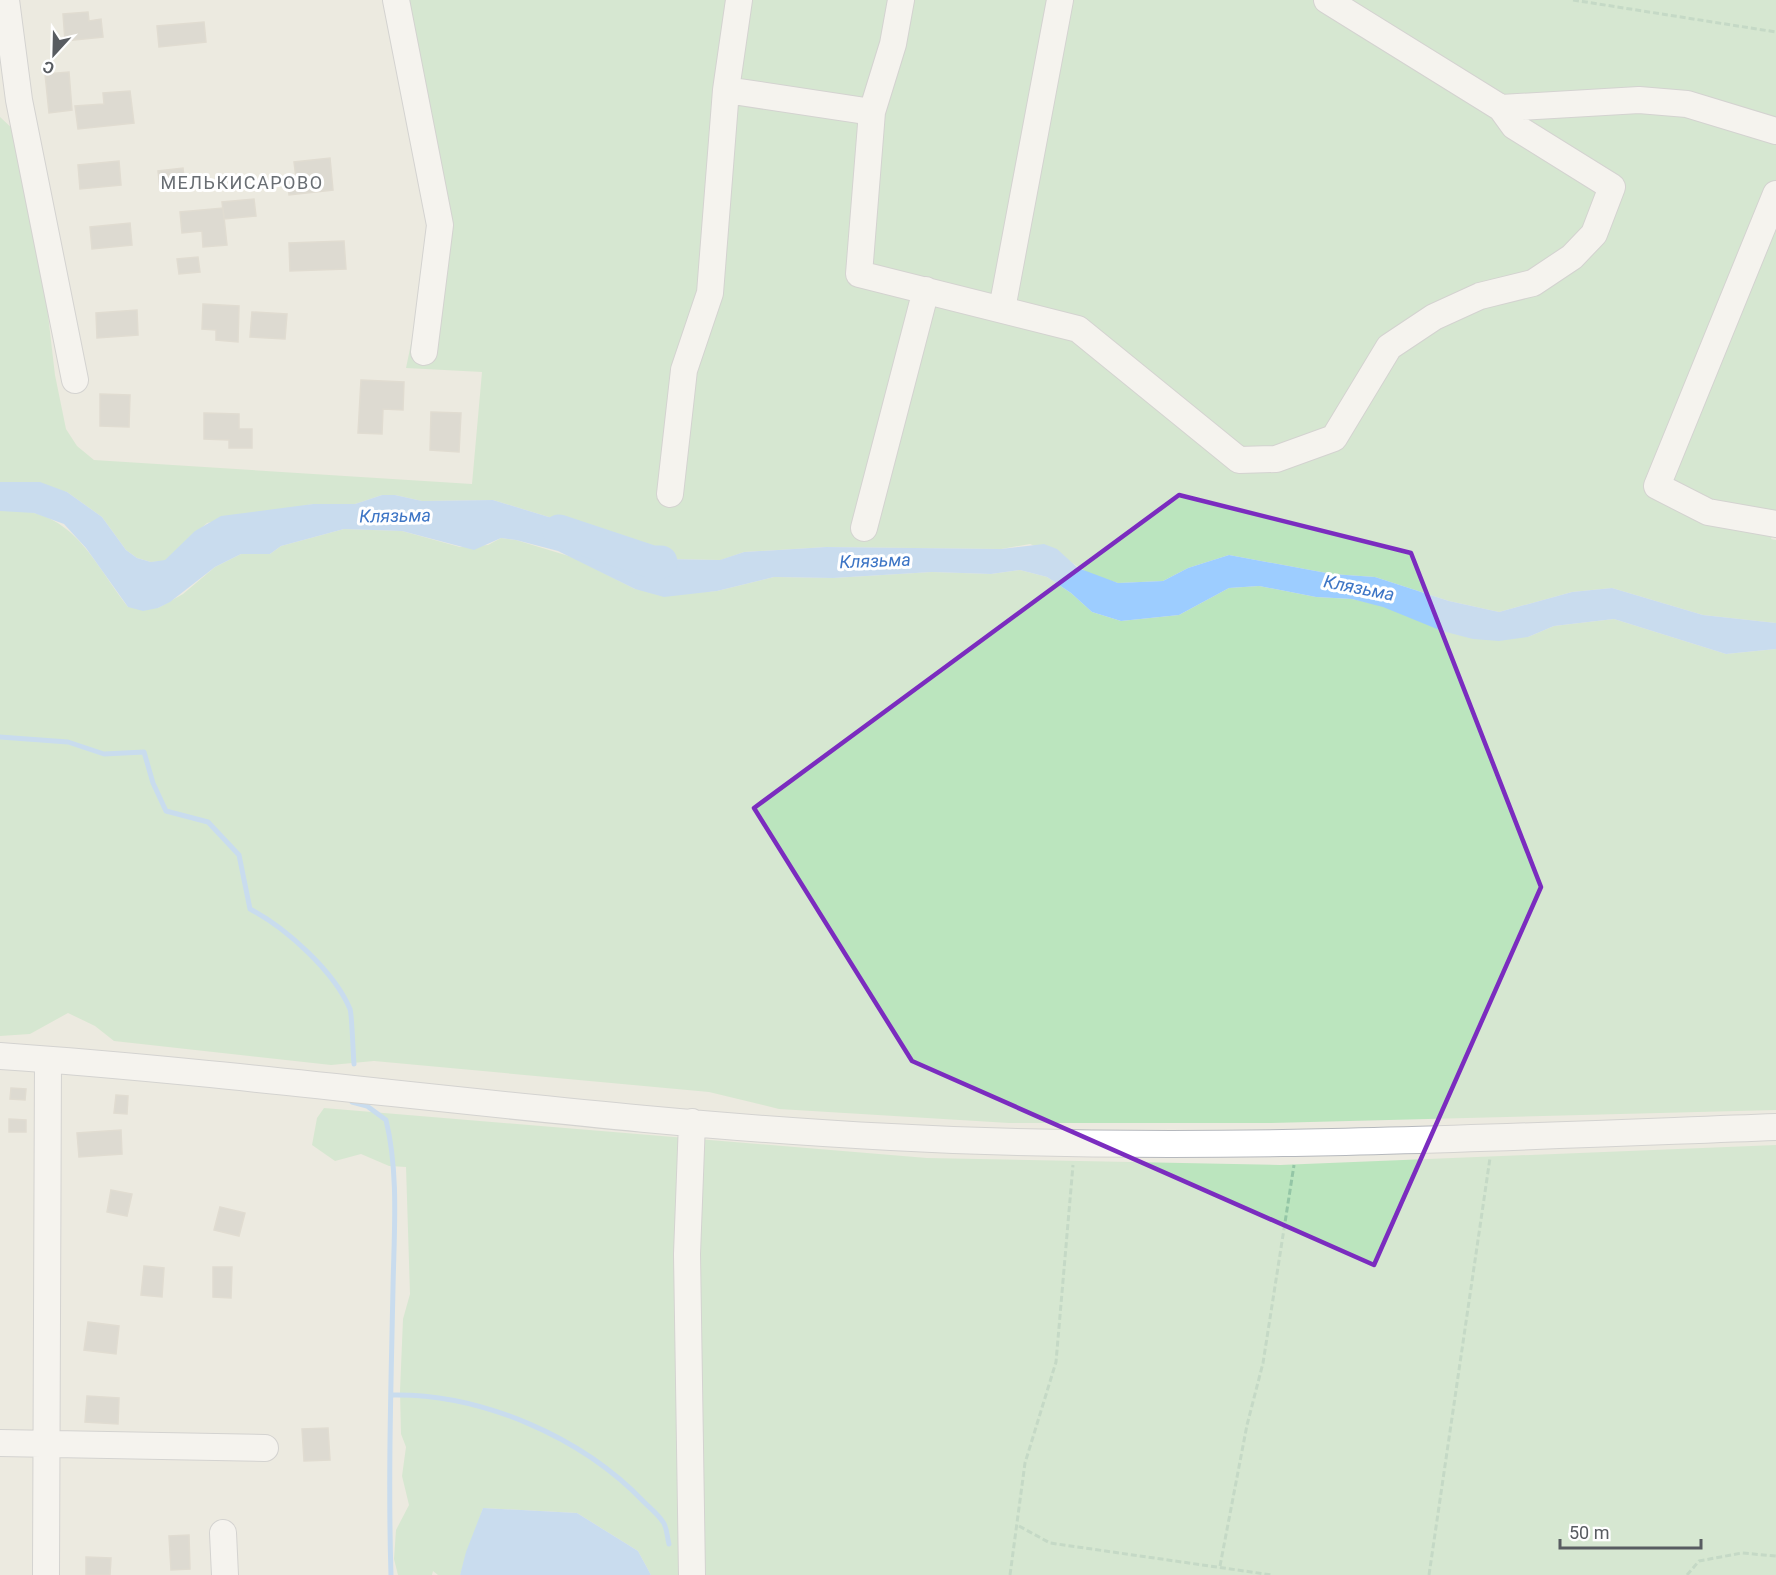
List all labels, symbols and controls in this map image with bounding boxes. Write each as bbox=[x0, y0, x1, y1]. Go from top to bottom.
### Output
north arrow bbox=[24, 24, 84, 84]
text: С bbox=[40, 57, 57, 78]
district label: МЕЛЬКИСАРОВО bbox=[160, 172, 324, 193]
water label: Клязьма bbox=[359, 504, 431, 527]
water label: Клязьма bbox=[839, 549, 911, 572]
water label: Клязьма bbox=[1322, 570, 1396, 605]
scale bar bbox=[1560, 1512, 1701, 1550]
text: 50 m bbox=[1569, 1522, 1609, 1543]

